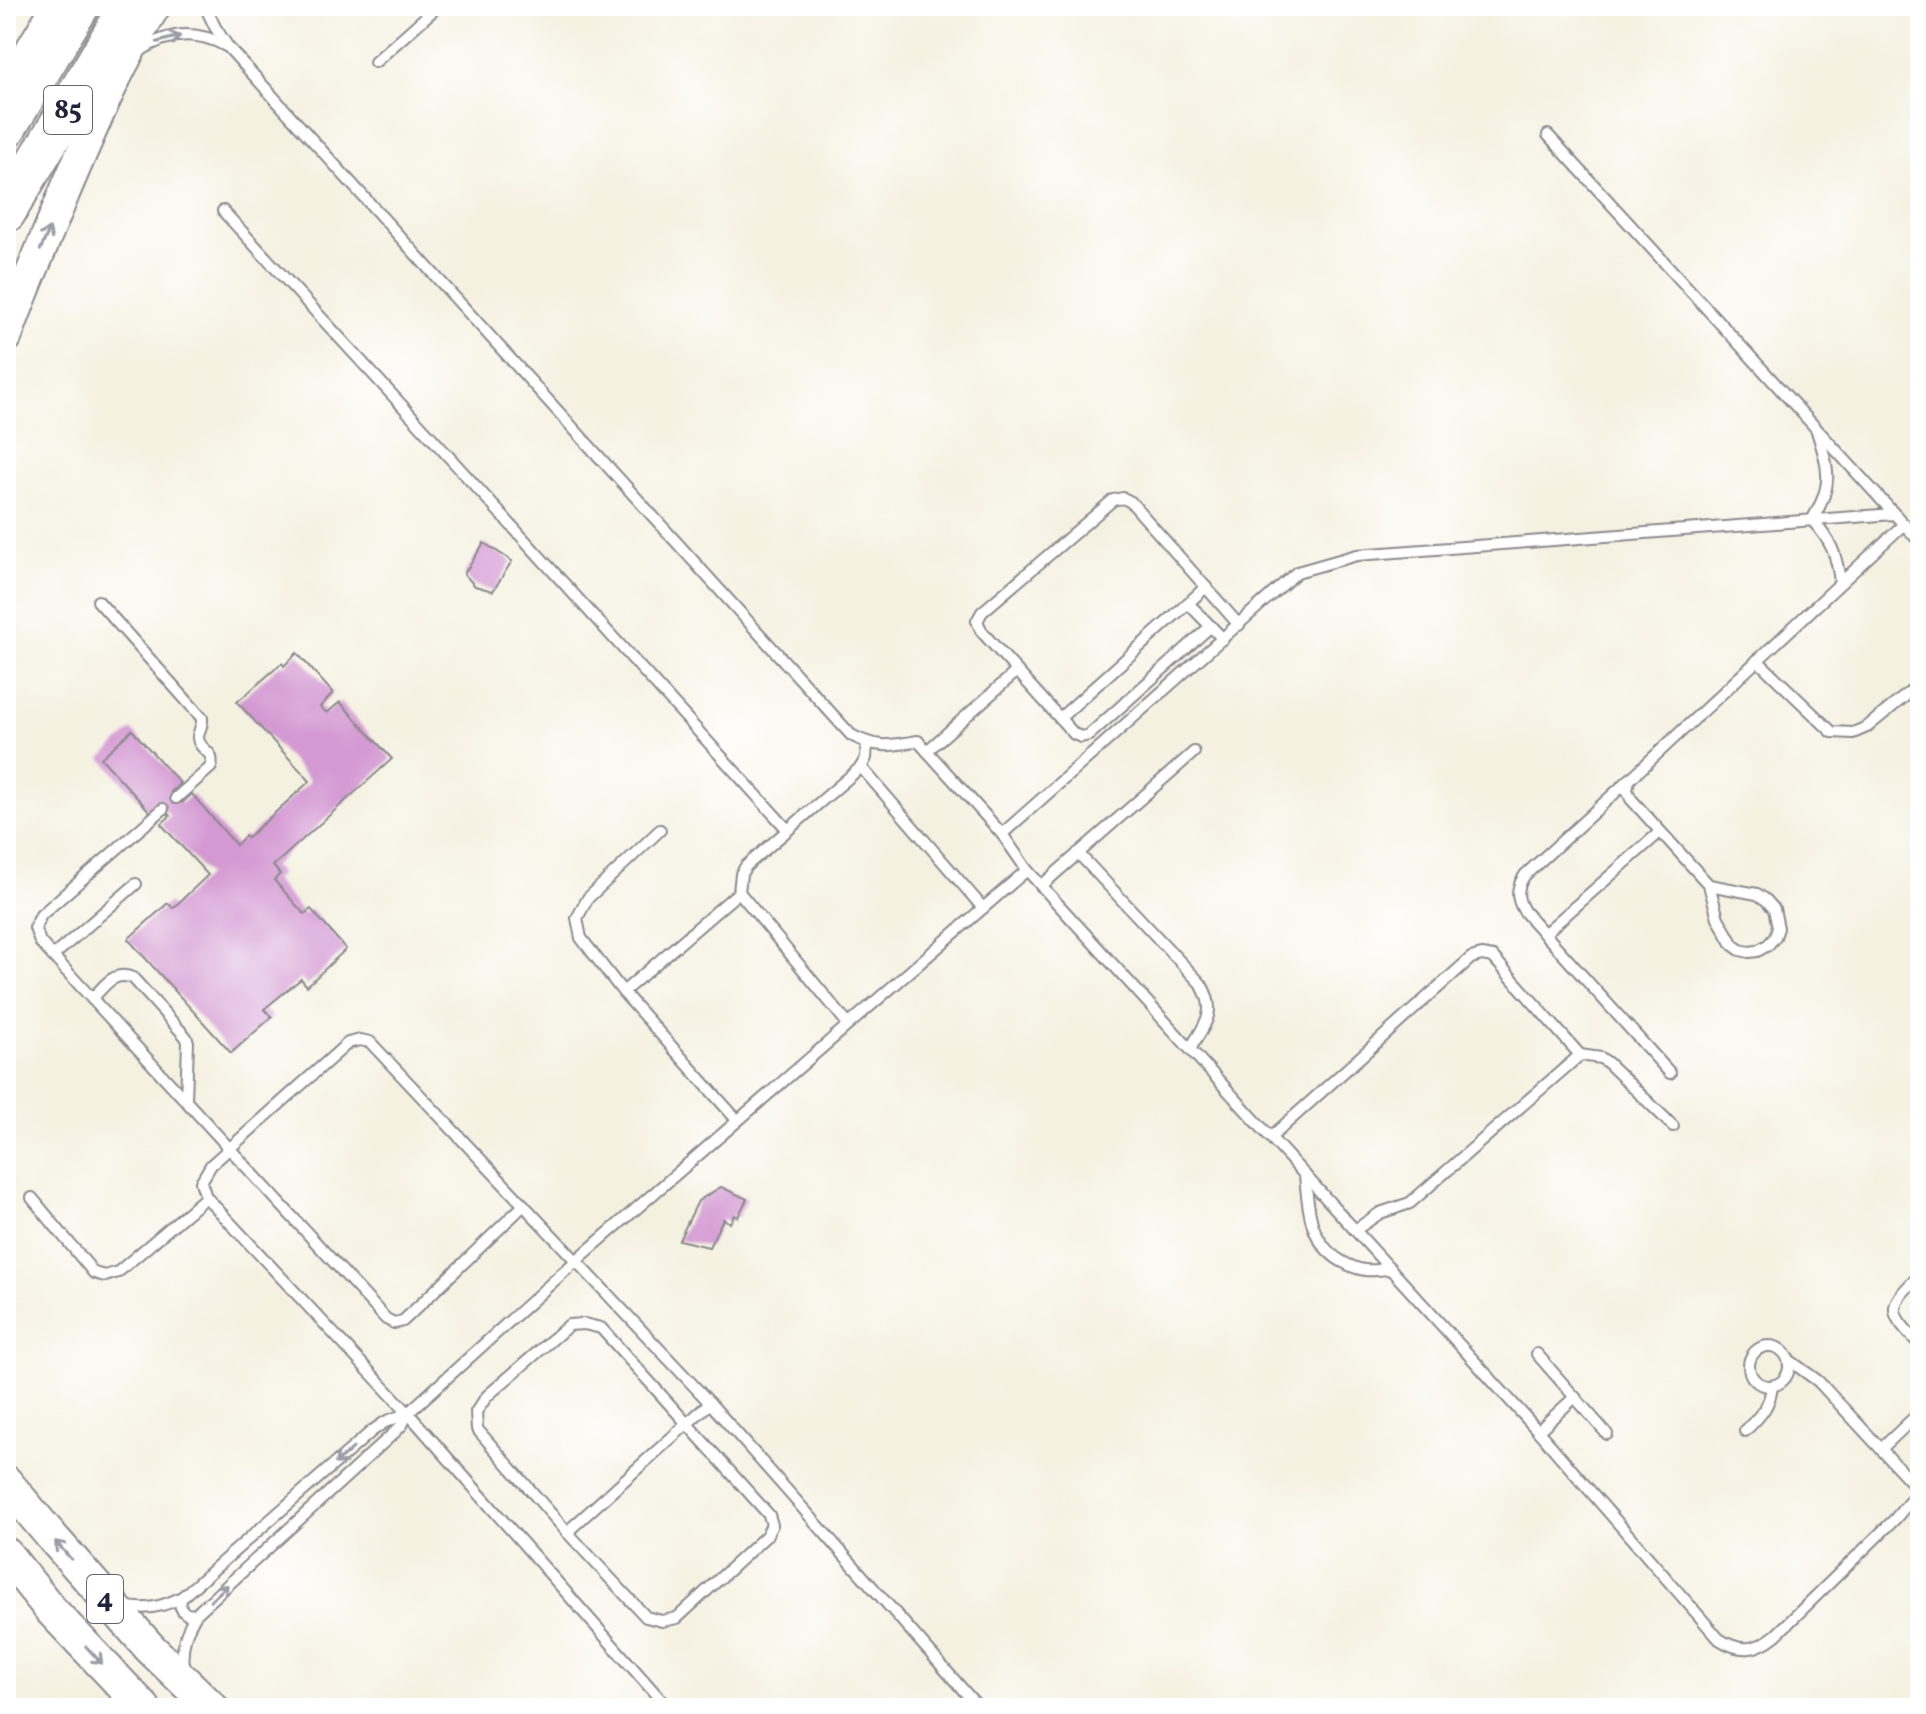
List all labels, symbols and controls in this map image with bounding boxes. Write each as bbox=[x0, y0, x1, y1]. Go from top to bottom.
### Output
one-way arrow bbox=[155, 30, 181, 45]
road number: 85 bbox=[44, 86, 92, 134]
one-way arrow bbox=[39, 227, 53, 252]
one-way arrow bbox=[334, 1447, 354, 1465]
one-way arrow bbox=[54, 1540, 72, 1560]
road number: 4 bbox=[87, 1575, 123, 1623]
one-way arrow bbox=[209, 1583, 229, 1602]
one-way arrow bbox=[84, 1645, 103, 1664]

